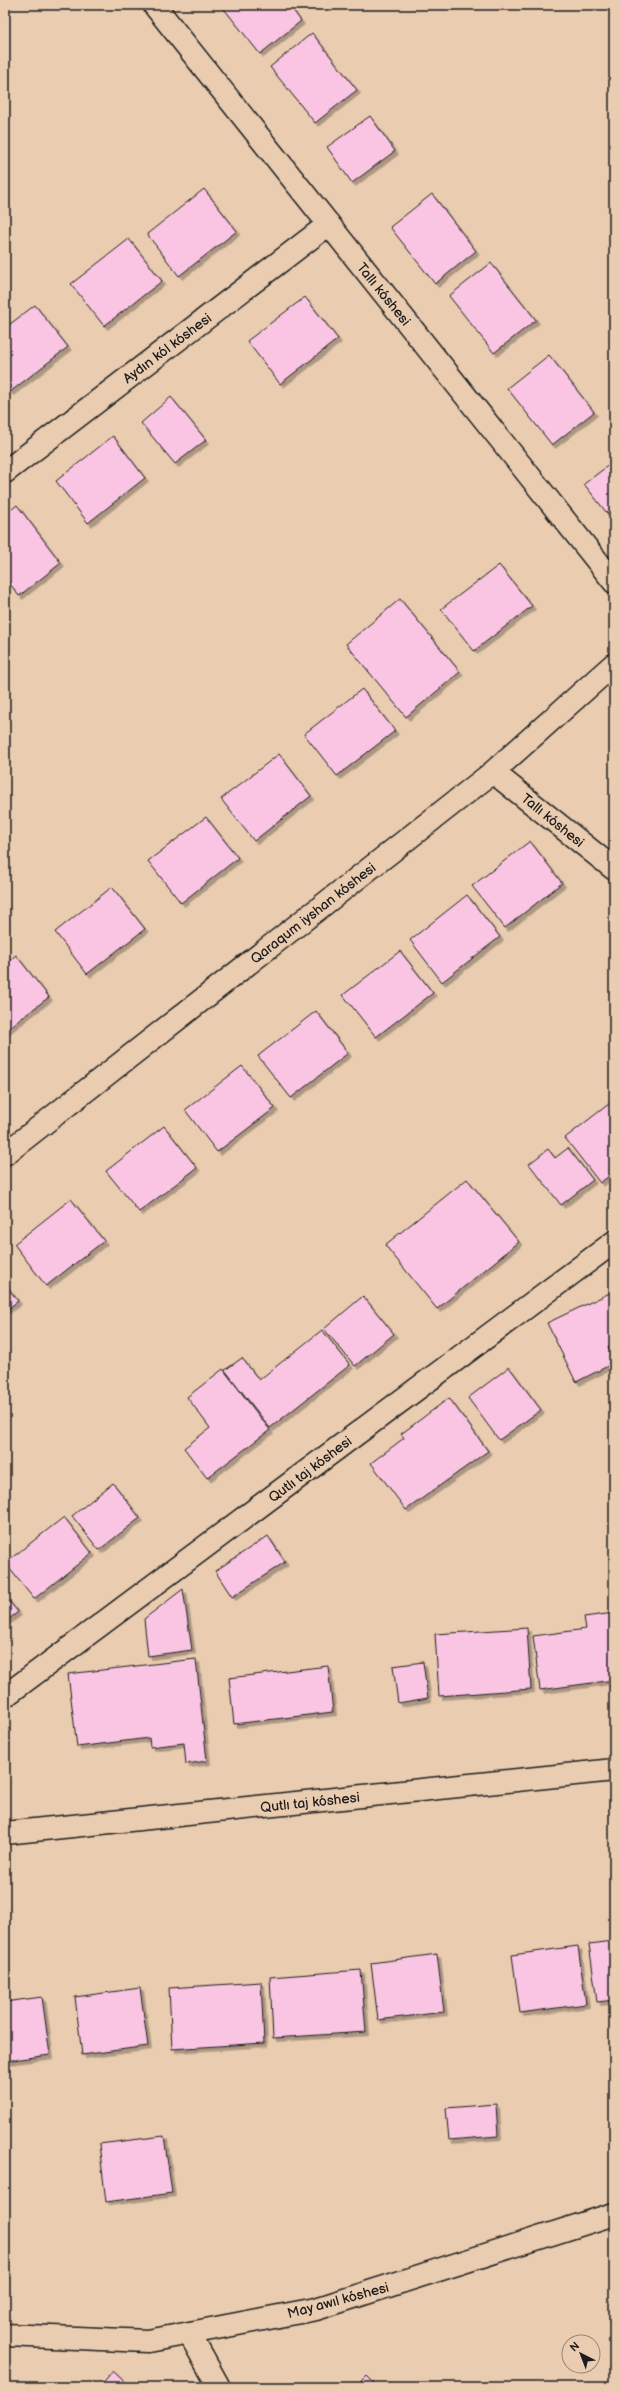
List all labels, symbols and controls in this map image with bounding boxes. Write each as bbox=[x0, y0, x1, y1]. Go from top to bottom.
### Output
street label: Tallı kóshesi bbox=[353, 259, 414, 329]
street label: Aydın kól kóshesi bbox=[120, 310, 215, 387]
street label: Tallı kóshesi bbox=[518, 790, 588, 851]
street label: Qaraqum iyshan kóshesi bbox=[247, 859, 379, 968]
street label: Qutlı taj kóshesi bbox=[265, 1433, 355, 1506]
street label: Qutlı taj kóshesi bbox=[259, 1789, 361, 1816]
street label: May awıl kóshesi bbox=[285, 2279, 391, 2322]
north arrow bbox=[561, 2334, 601, 2374]
text: N bbox=[567, 2339, 582, 2355]

